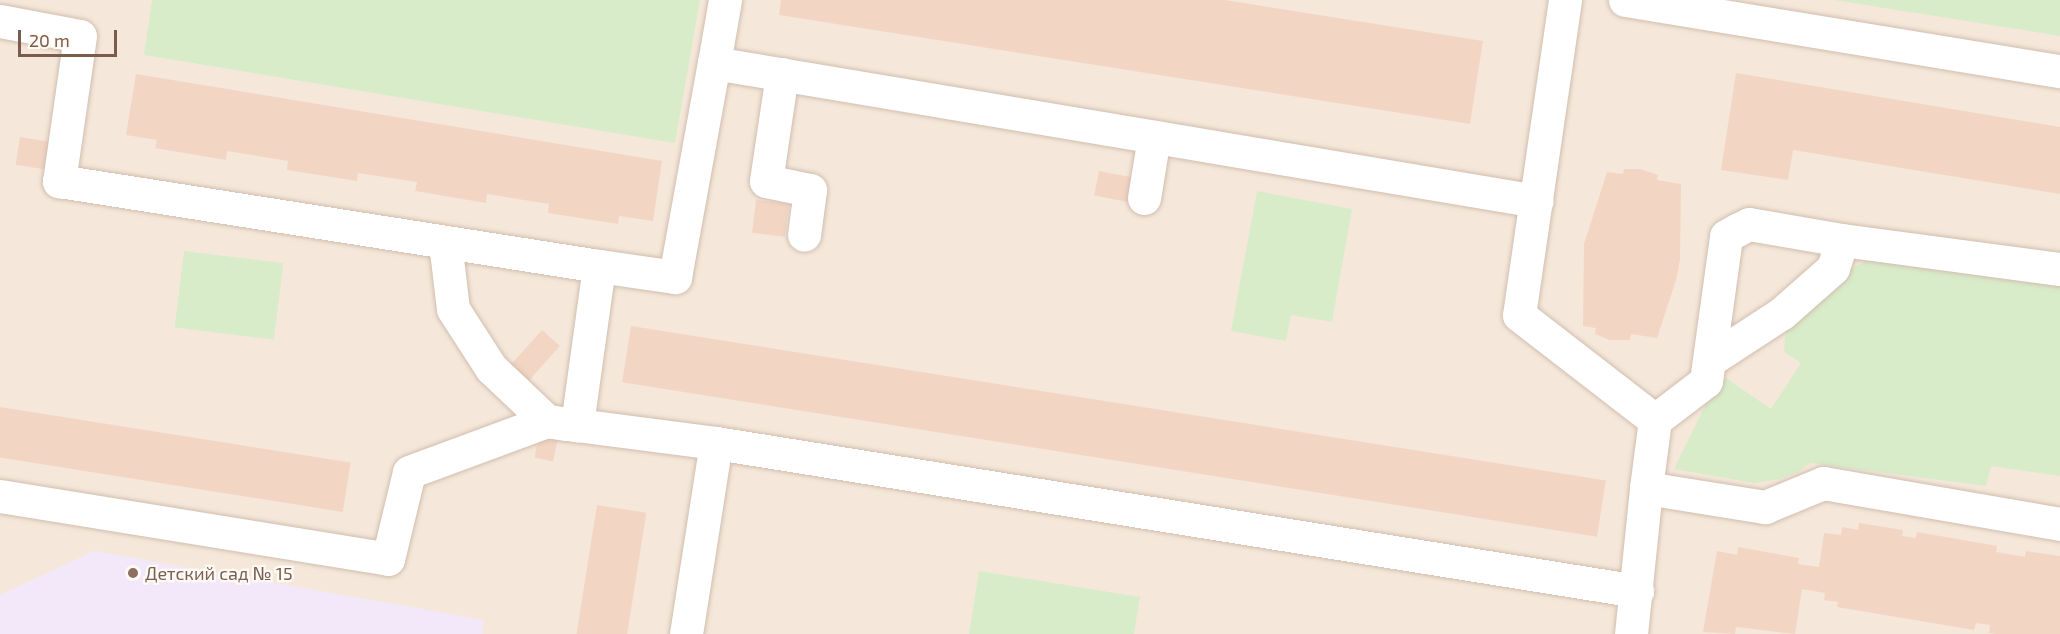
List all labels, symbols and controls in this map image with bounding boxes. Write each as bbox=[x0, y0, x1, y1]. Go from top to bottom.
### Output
scale bar bbox=[21, 18, 120, 56]
text: 20 m bbox=[29, 29, 70, 51]
place label: Детский сад № 15 bbox=[145, 562, 293, 584]
marker: Детский сад № 15 bbox=[126, 566, 140, 580]

